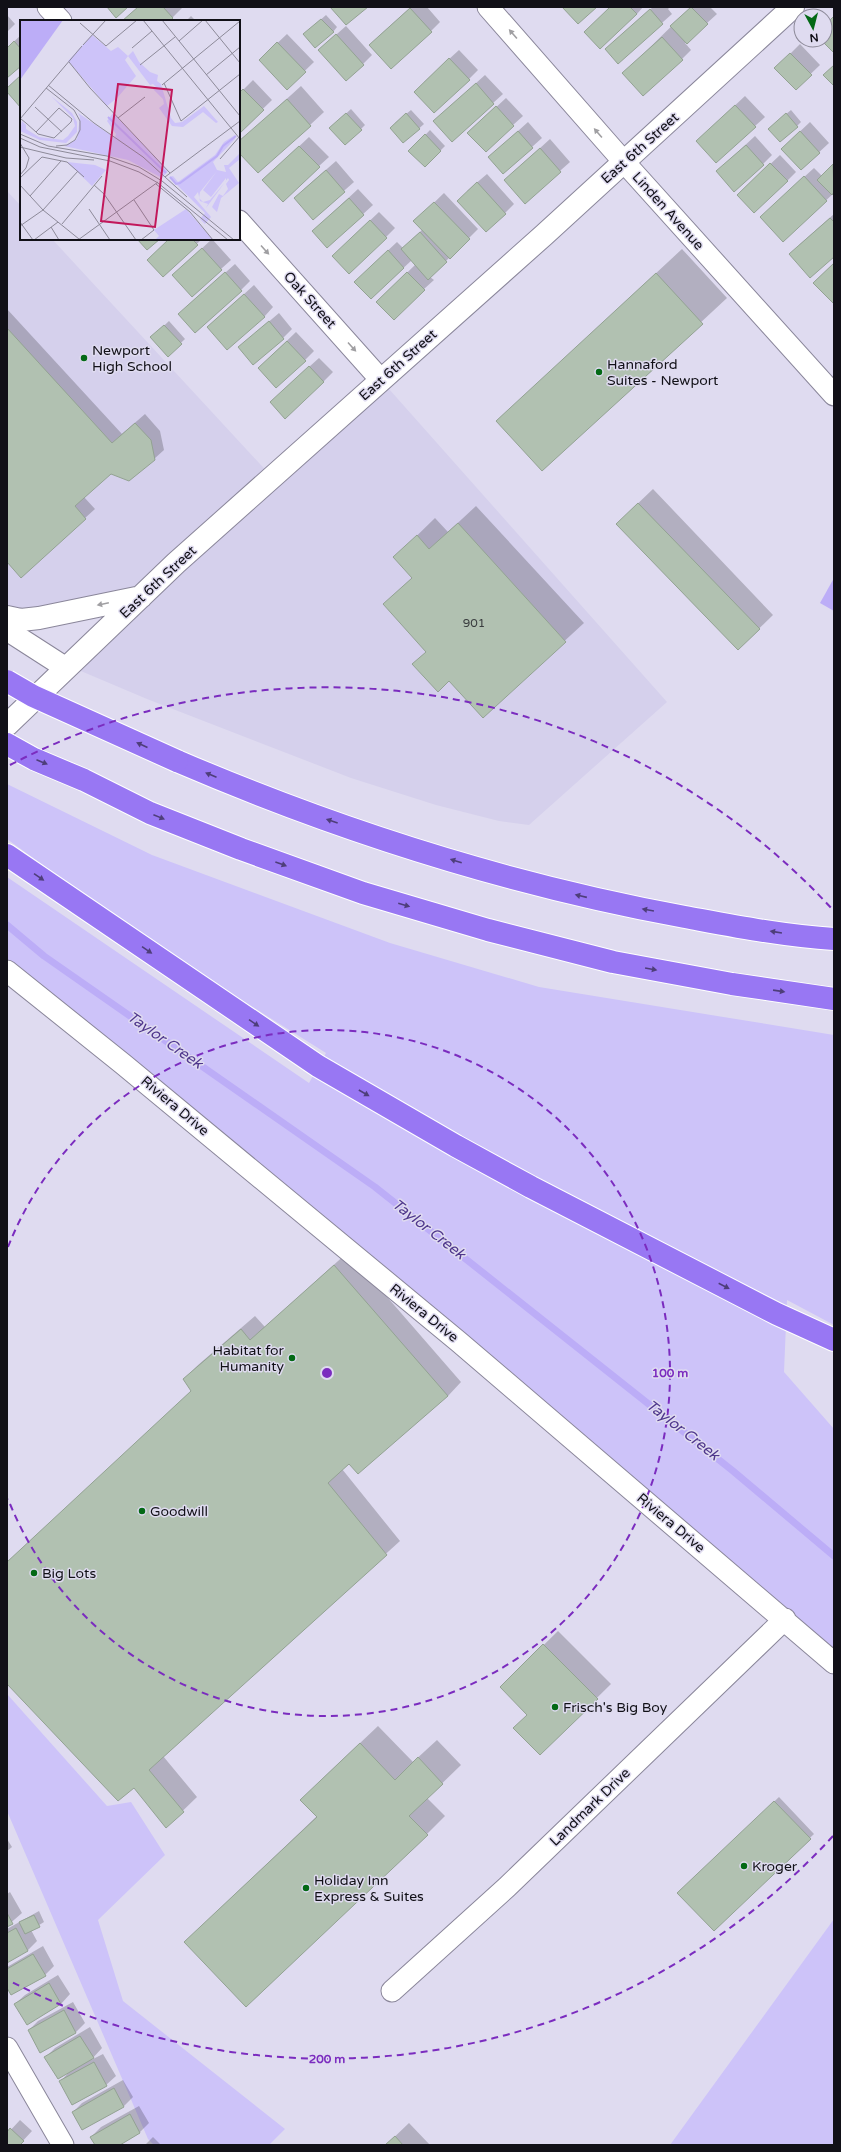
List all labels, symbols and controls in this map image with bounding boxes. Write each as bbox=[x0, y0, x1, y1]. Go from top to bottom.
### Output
north arrow bbox=[793, 8, 833, 48]
inset map bbox=[20, 20, 240, 240]
one-way arrow bbox=[509, 29, 518, 40]
text: N bbox=[809, 30, 819, 44]
street label: East 6th Street bbox=[598, 108, 683, 187]
one-way arrow bbox=[594, 127, 603, 138]
street label: Linden Avenue bbox=[629, 168, 708, 254]
one-way arrow bbox=[260, 245, 269, 254]
street label: Oak Street bbox=[280, 268, 340, 332]
street label: East 6th Street bbox=[356, 325, 441, 404]
one-way arrow bbox=[347, 341, 356, 352]
place label: Newport High School bbox=[92, 342, 172, 375]
marker: Newport High School bbox=[79, 353, 89, 363]
place label: Hannaford Suites - Newport bbox=[607, 356, 719, 389]
marker: Hannaford Suites - Newport bbox=[594, 367, 604, 377]
street label: East 6th Street bbox=[116, 542, 200, 622]
one-way arrow bbox=[97, 601, 109, 607]
house number: 901 bbox=[463, 616, 485, 630]
one-way arrow bbox=[136, 742, 147, 748]
one-way arrow bbox=[36, 760, 48, 766]
one-way arrow bbox=[204, 772, 216, 778]
one-way arrow bbox=[154, 815, 166, 821]
one-way arrow bbox=[326, 818, 338, 824]
one-way arrow bbox=[450, 858, 462, 864]
one-way arrow bbox=[275, 861, 287, 867]
one-way arrow bbox=[34, 873, 44, 881]
one-way arrow bbox=[575, 893, 587, 899]
one-way arrow bbox=[398, 902, 410, 908]
one-way arrow bbox=[642, 907, 654, 913]
one-way arrow bbox=[770, 929, 783, 935]
one-way arrow bbox=[141, 946, 152, 954]
one-way arrow bbox=[645, 966, 657, 972]
one-way arrow bbox=[773, 988, 785, 994]
water label: Taylor Creek bbox=[124, 1007, 208, 1074]
one-way arrow bbox=[249, 1019, 259, 1027]
street label: Riviera Drive bbox=[138, 1073, 213, 1139]
one-way arrow bbox=[358, 1089, 370, 1096]
water label: Taylor Creek bbox=[389, 1195, 471, 1264]
street label: Riviera Drive bbox=[386, 1280, 462, 1346]
one-way arrow bbox=[718, 1283, 729, 1290]
place label: Habitat for Humanity bbox=[212, 1342, 285, 1375]
marker: Habitat for Humanity bbox=[287, 1353, 297, 1363]
centre of rings bbox=[320, 1366, 334, 1380]
text: 100 m bbox=[652, 1366, 688, 1380]
water label: Taylor Creek bbox=[643, 1396, 725, 1465]
street label: Riviera Drive bbox=[634, 1490, 709, 1556]
place label: Goodwill bbox=[150, 1503, 208, 1520]
marker: Goodwill bbox=[137, 1506, 147, 1516]
place label: Big Lots bbox=[42, 1565, 96, 1582]
marker: Big Lots bbox=[29, 1568, 39, 1578]
place label: Frisch's Big Boy bbox=[563, 1699, 668, 1716]
marker: Frisch's Big Boy bbox=[550, 1702, 560, 1712]
street label: Landmark Drive bbox=[546, 1764, 634, 1850]
place label: Kroger bbox=[752, 1858, 798, 1875]
marker: Kroger bbox=[739, 1861, 749, 1871]
place label: Holiday Inn Express & Suites bbox=[314, 1872, 424, 1905]
marker: Holiday Inn Express & Suites bbox=[301, 1883, 311, 1893]
text: 200 m bbox=[309, 2052, 345, 2066]

